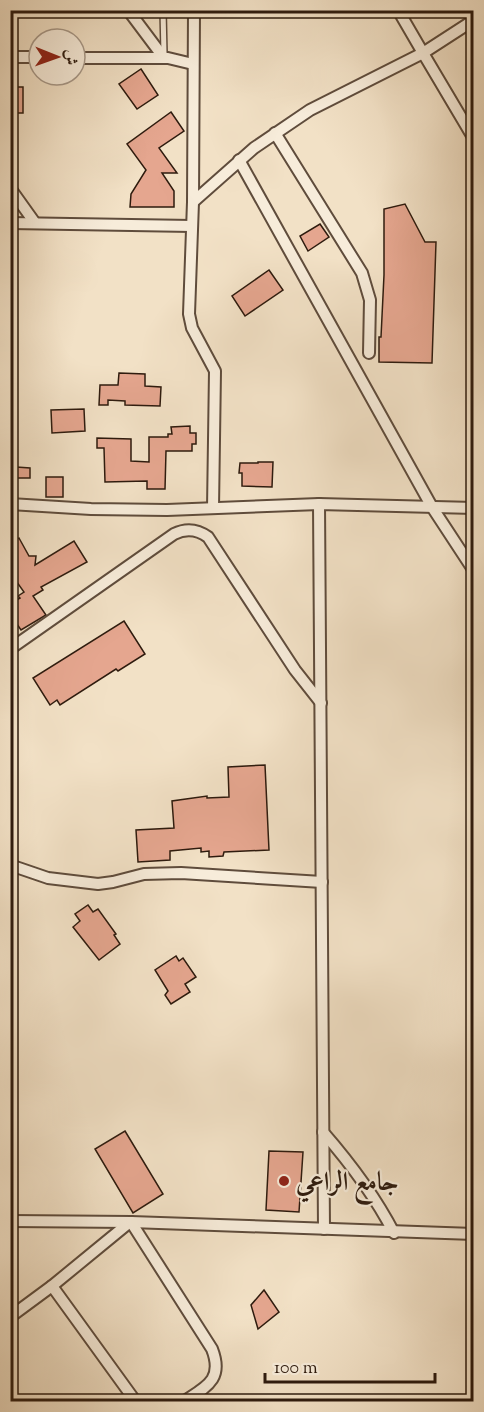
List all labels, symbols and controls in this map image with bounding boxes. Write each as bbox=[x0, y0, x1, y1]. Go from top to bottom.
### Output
north arrow bbox=[27, 27, 87, 87]
text: ش bbox=[58, 49, 81, 65]
place label: جامع الراعي bbox=[295, 1165, 399, 1205]
marker: جامع الراعي bbox=[277, 1174, 291, 1188]
scale bar bbox=[265, 1346, 434, 1384]
text: 100 m bbox=[274, 1356, 318, 1382]

